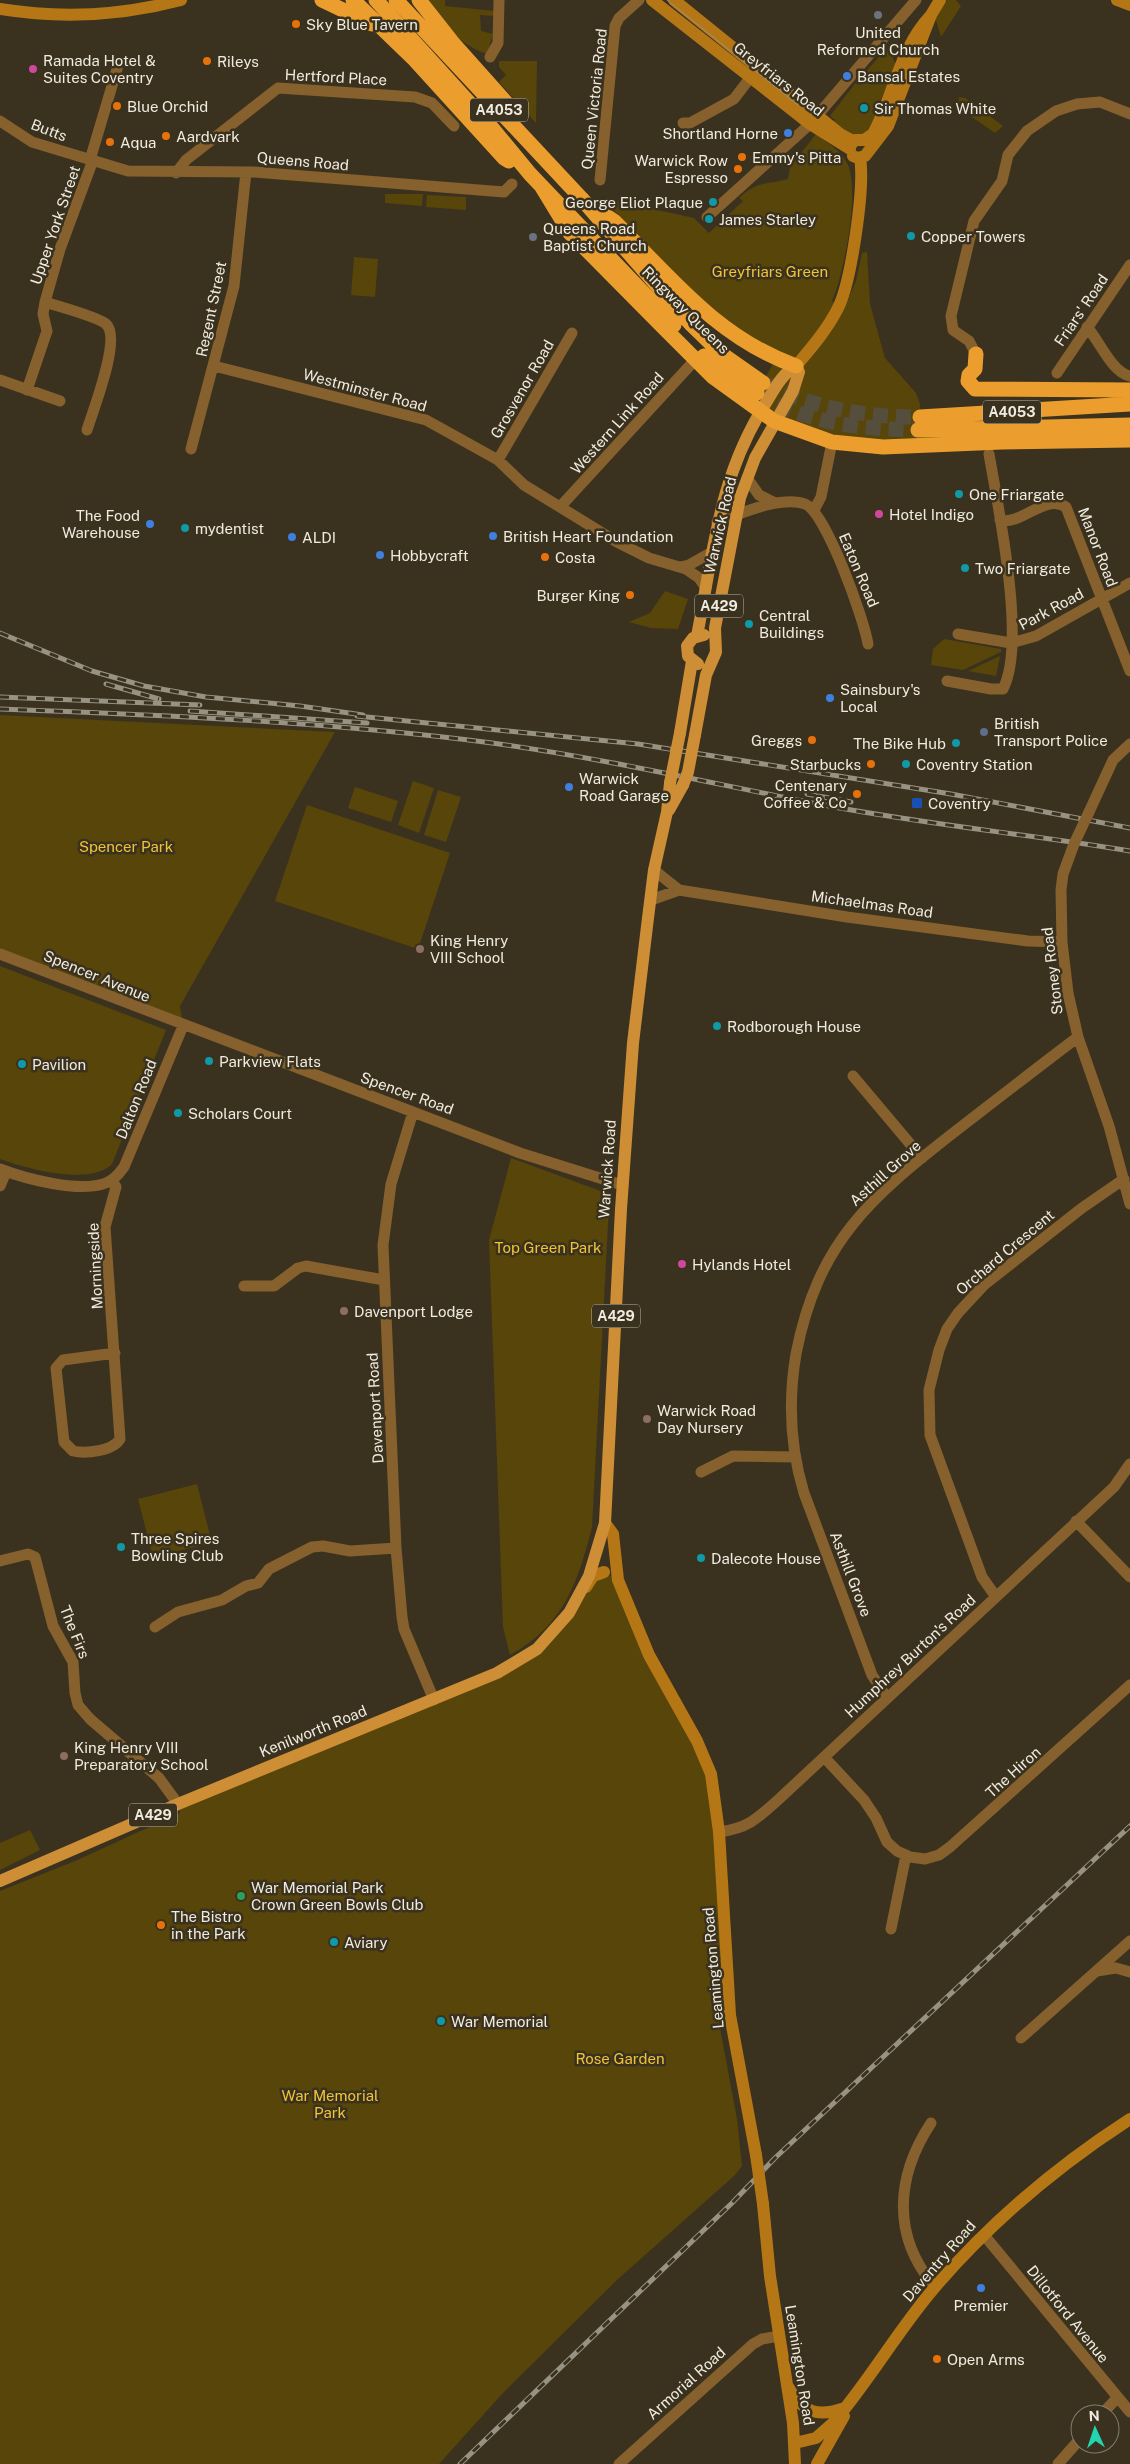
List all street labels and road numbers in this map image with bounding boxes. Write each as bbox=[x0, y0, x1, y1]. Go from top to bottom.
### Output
street label: Queen Victoria Road bbox=[578, 28, 610, 170]
street label: Greyfriars Road bbox=[731, 39, 827, 119]
street label: Hertford Place bbox=[284, 66, 388, 88]
road number: A4053 bbox=[470, 98, 528, 122]
street label: Butts bbox=[29, 115, 69, 145]
street label: Queens Road bbox=[256, 149, 350, 173]
street label: Upper York Street bbox=[27, 163, 83, 287]
street label: Regent Street bbox=[193, 259, 229, 358]
street label: Ringway Queens bbox=[639, 263, 733, 357]
street label: Friars' Road bbox=[1051, 271, 1111, 349]
street label: Grosvenor Road bbox=[487, 337, 557, 441]
street label: Westminster Road bbox=[301, 365, 429, 415]
street label: Western Link Road bbox=[567, 369, 667, 477]
road number: A4053 bbox=[983, 401, 1041, 424]
street label: Warwick Road bbox=[701, 475, 739, 575]
street label: Manor Road bbox=[1075, 505, 1121, 589]
street label: Eaton Road bbox=[836, 530, 882, 610]
street label: Park Road bbox=[1016, 585, 1086, 633]
road number: A429 bbox=[695, 594, 743, 618]
street label: Michaelmas Road bbox=[810, 887, 934, 921]
street label: Stoney Road bbox=[1038, 926, 1066, 1016]
street label: Spencer Avenue bbox=[41, 947, 153, 1005]
street label: Dalton Road bbox=[112, 1057, 160, 1141]
street label: Spencer Road bbox=[358, 1068, 456, 1118]
street label: Warwick Road bbox=[595, 1119, 619, 1219]
street label: Asthill Grove bbox=[846, 1137, 924, 1209]
street label: Orchard Crescent bbox=[952, 1206, 1058, 1298]
street label: Morningside bbox=[84, 1222, 106, 1310]
road number: A429 bbox=[592, 1304, 640, 1328]
street label: Davenport Road bbox=[364, 1352, 386, 1464]
street label: Asthill Grove bbox=[827, 1529, 875, 1619]
street label: Humphrey Burton's Road bbox=[841, 1591, 979, 1721]
street label: The Firs bbox=[57, 1603, 93, 1661]
street label: Kenilworth Road bbox=[257, 1702, 369, 1760]
street label: The Hiron bbox=[982, 1743, 1044, 1801]
road number: A429 bbox=[129, 1804, 177, 1826]
street label: Leamington Road bbox=[699, 1907, 727, 2029]
street label: Daventry Road bbox=[899, 2217, 979, 2305]
street label: Dillotford Avenue bbox=[1024, 2262, 1112, 2366]
street label: Leamington Road bbox=[782, 2303, 818, 2427]
street label: Armorial Road bbox=[643, 2343, 729, 2423]

